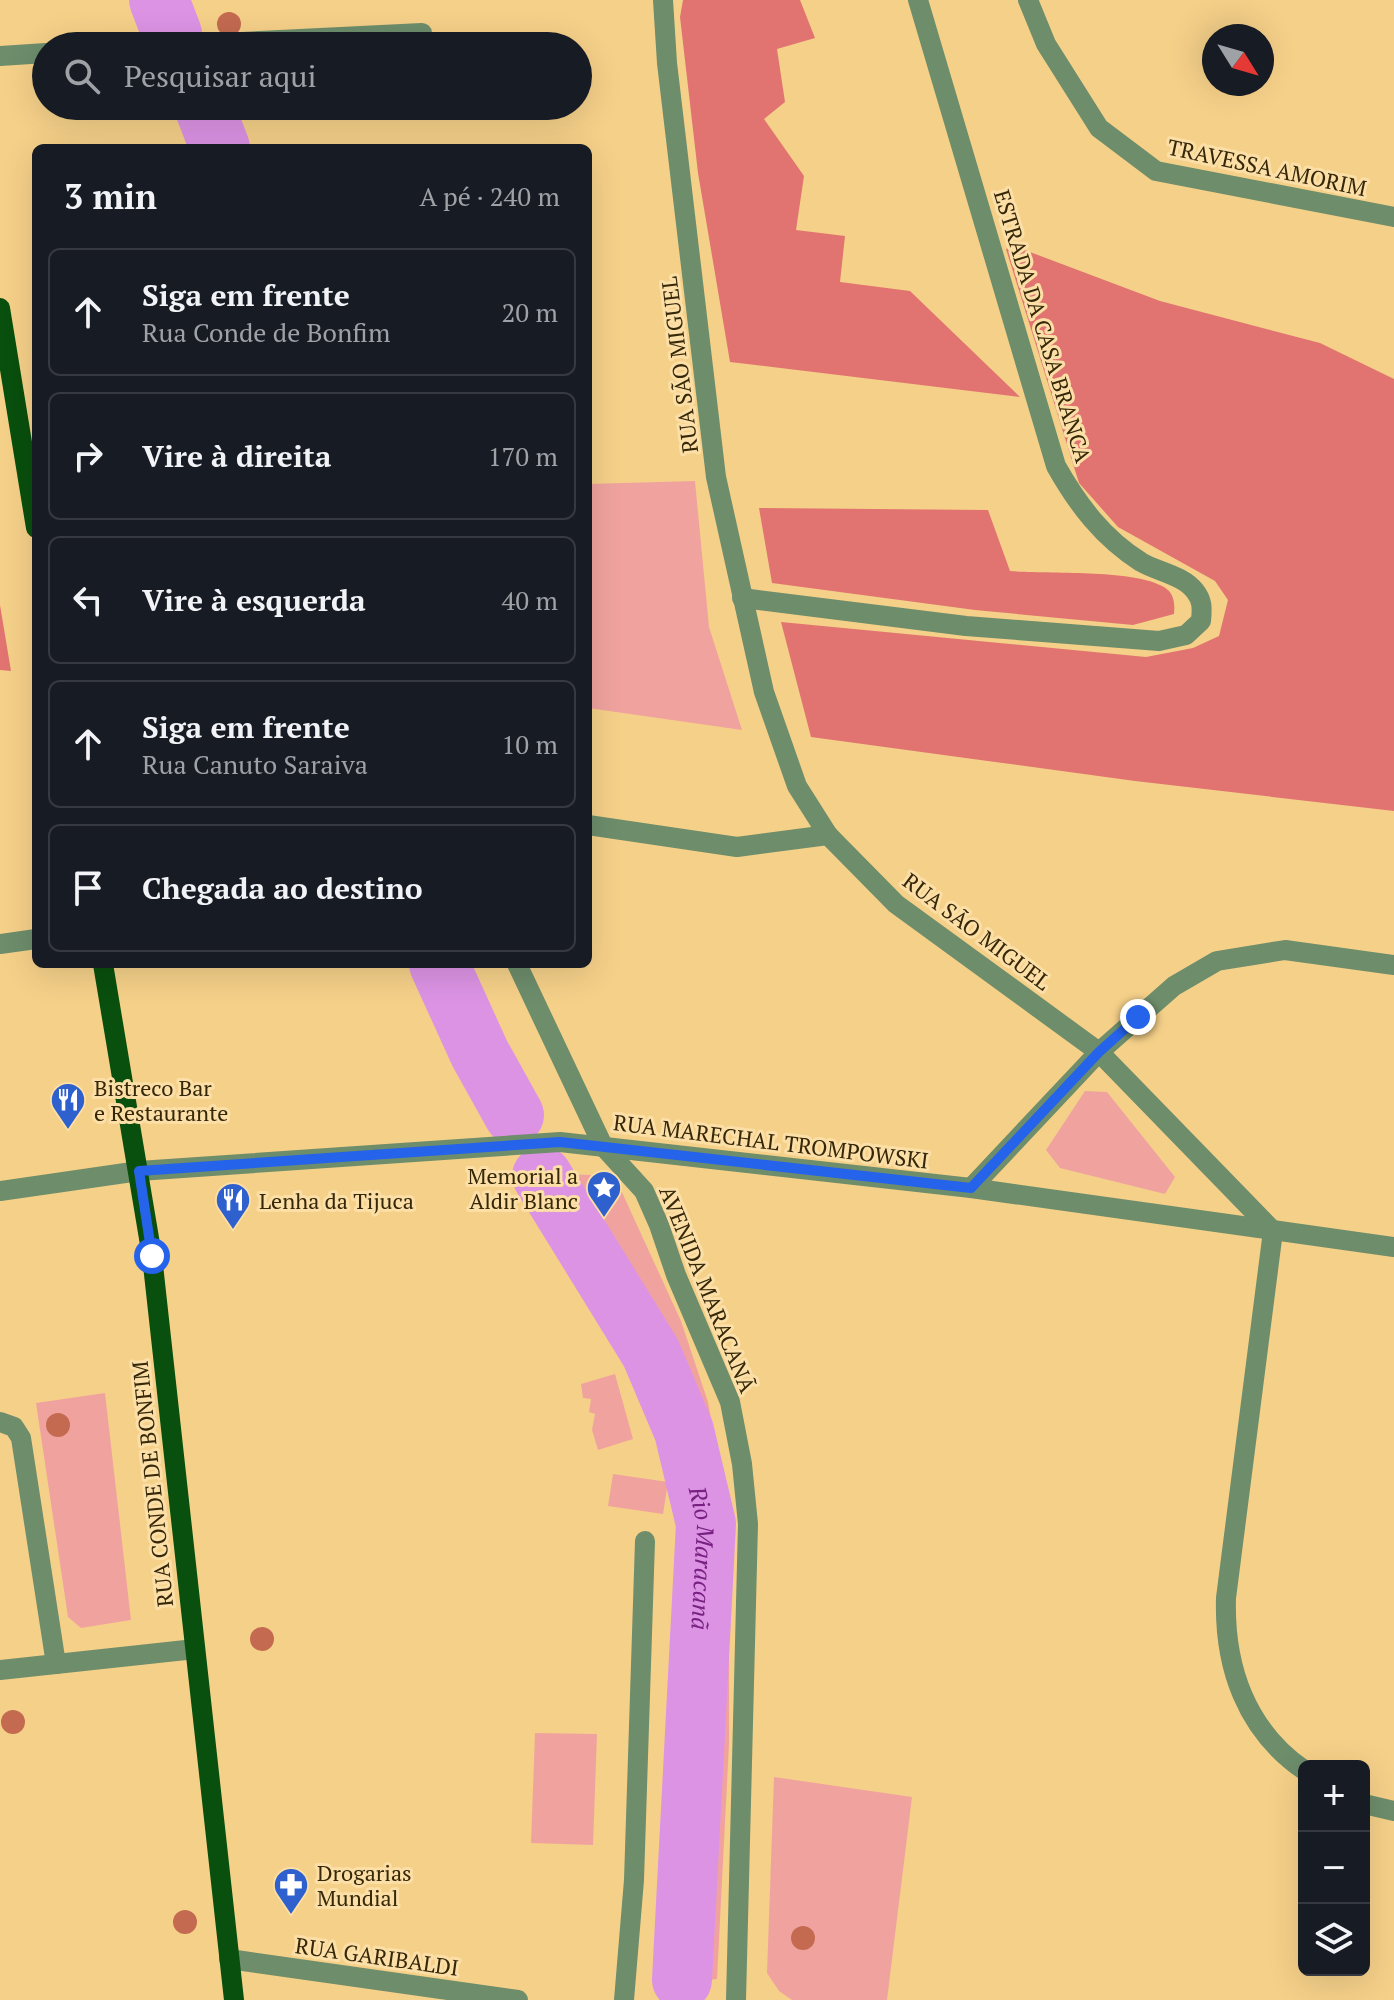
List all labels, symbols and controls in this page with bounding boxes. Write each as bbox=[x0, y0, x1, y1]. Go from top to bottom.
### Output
north arrow bbox=[1202, 24, 1274, 96]
search box bbox=[32, 32, 592, 120]
icon: search bbox=[60, 54, 104, 98]
text: Pesquisar aqui bbox=[124, 56, 317, 96]
street label: TRAVESSA AMORIM bbox=[1165, 132, 1369, 202]
text: 3 min bbox=[64, 174, 157, 219]
text: A pé · 240 m bbox=[419, 179, 560, 213]
street label: ESTRADA DA CASA BRANCA bbox=[988, 186, 1099, 467]
text: Siga em frente bbox=[142, 275, 350, 315]
street label: RUA SÃO MIGUEL bbox=[654, 275, 704, 455]
icon: ahead bbox=[66, 290, 110, 334]
text: 20 m bbox=[502, 295, 558, 329]
text: Rua Conde de Bonfim bbox=[142, 315, 390, 349]
icon: right bbox=[66, 434, 110, 478]
text: Vire à direita bbox=[142, 436, 332, 476]
text: 170 m bbox=[488, 439, 558, 473]
icon: left bbox=[66, 578, 110, 622]
text: Vire à esquerda bbox=[142, 580, 366, 620]
text: 40 m bbox=[502, 583, 558, 617]
text: Siga em frente bbox=[142, 707, 350, 747]
icon: ahead bbox=[66, 722, 110, 766]
text: 10 m bbox=[502, 727, 558, 761]
text: Rua Canuto Saraiva bbox=[142, 747, 368, 781]
icon: arrive bbox=[66, 866, 110, 910]
street label: RUA SÃO MIGUEL bbox=[897, 866, 1057, 996]
text: Chegada ao destino bbox=[142, 868, 423, 908]
route end bbox=[1120, 999, 1156, 1035]
place label: Bistreco Bar e Restaurante bbox=[94, 1073, 228, 1127]
restaurant icon: Bistreco Bar e Restaurante bbox=[49, 1081, 87, 1131]
street label: RUA MARECHAL TROMPOWSKI bbox=[612, 1107, 930, 1175]
place label: Memorial a Aldir Blanc bbox=[467, 1161, 578, 1215]
place icon: Memorial a Aldir Blanc bbox=[585, 1169, 623, 1219]
restaurant icon: Lenha da Tijuca bbox=[214, 1181, 252, 1231]
street label: AVENIDA MARACANÃ bbox=[653, 1181, 763, 1398]
place label: Lenha da Tijuca bbox=[259, 1186, 414, 1215]
route start bbox=[134, 1238, 170, 1274]
street label: RUA CONDE DE BONFIM bbox=[125, 1360, 179, 1608]
water label: Rio Maracanã bbox=[681, 1482, 722, 1631]
map controls bbox=[1298, 1760, 1370, 1976]
button: + bbox=[1298, 1760, 1370, 1832]
button: − bbox=[1298, 1832, 1370, 1904]
place label: Drogarias Mundial bbox=[317, 1858, 412, 1912]
pharmacy icon: Drogarias Mundial bbox=[272, 1866, 310, 1916]
button: layers bbox=[1298, 1904, 1370, 1976]
street label: RUA GARIBALDI bbox=[293, 1930, 461, 1982]

